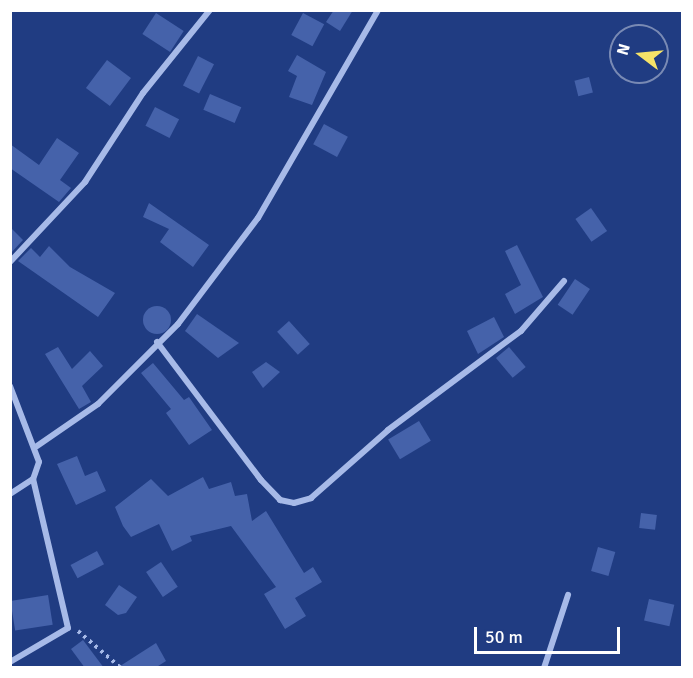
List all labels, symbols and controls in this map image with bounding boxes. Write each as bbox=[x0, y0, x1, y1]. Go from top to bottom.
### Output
north arrow bbox=[609, 24, 669, 84]
text: N bbox=[612, 41, 635, 58]
scale bar bbox=[477, 615, 622, 653]
text: 50 m bbox=[485, 626, 523, 648]

